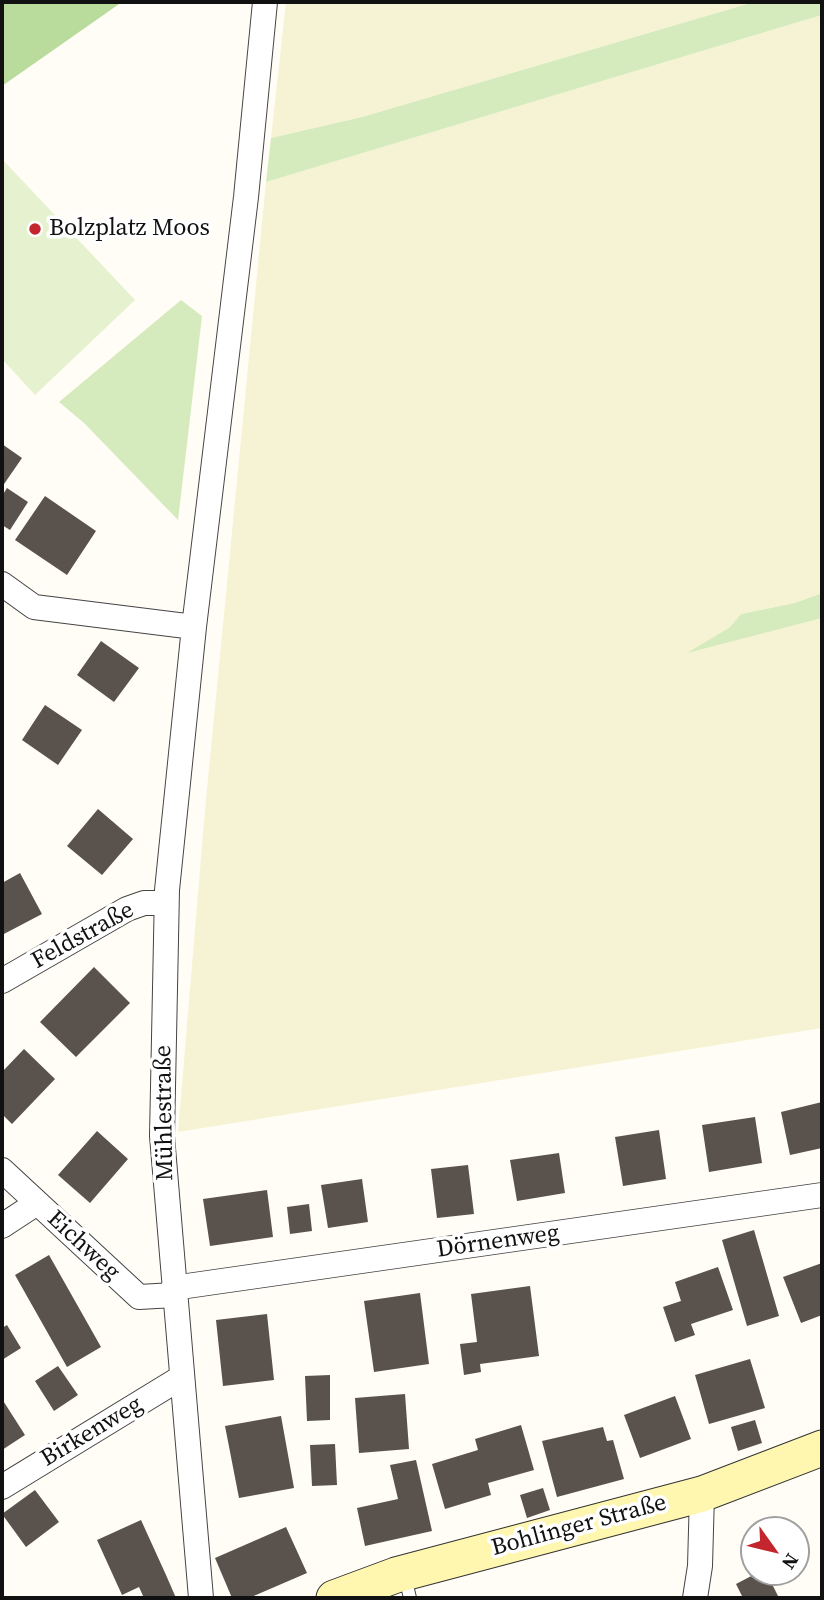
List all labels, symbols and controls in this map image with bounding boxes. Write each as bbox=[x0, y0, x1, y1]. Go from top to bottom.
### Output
place label: Bolzplatz Moos bbox=[49, 215, 210, 243]
marker: Bolzplatz Moos bbox=[27, 221, 43, 237]
street label: Feldstraße bbox=[27, 896, 139, 976]
street label: Mühlestraße bbox=[149, 1045, 181, 1181]
street label: Eichweg bbox=[41, 1205, 125, 1287]
street label: Dörnenweg bbox=[435, 1219, 561, 1265]
street label: Birkenweg bbox=[36, 1390, 148, 1474]
street label: Bohlinger Straße bbox=[488, 1489, 670, 1563]
north arrow bbox=[740, 1516, 810, 1586]
text: N bbox=[776, 1549, 805, 1575]

